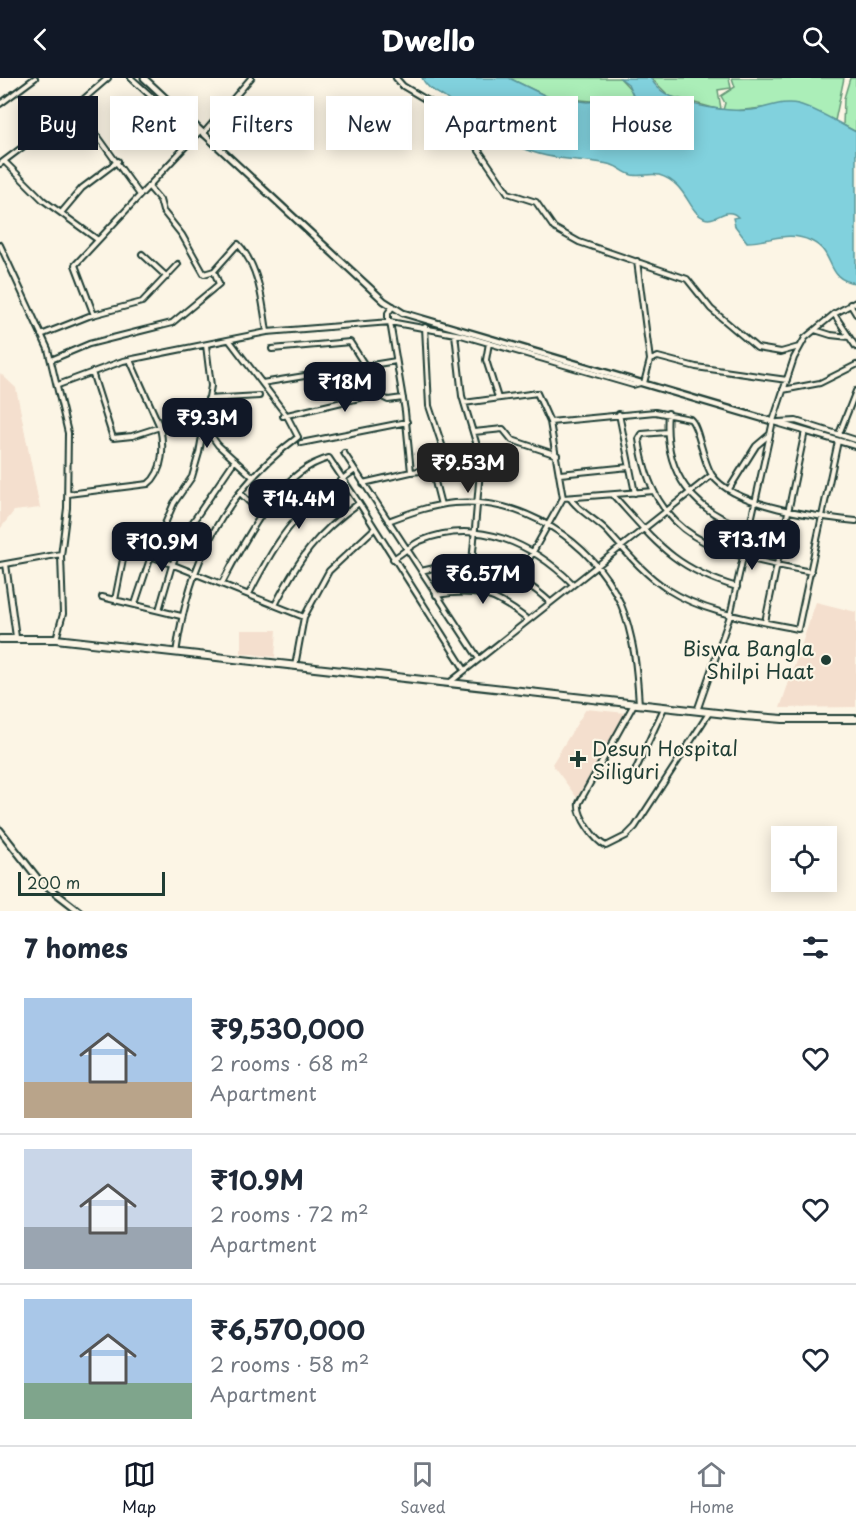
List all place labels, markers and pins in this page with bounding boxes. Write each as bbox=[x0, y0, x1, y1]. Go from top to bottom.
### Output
pin: ₹18M bbox=[309, 362, 381, 413]
pin: ₹9.3M bbox=[165, 398, 249, 449]
pin: ₹9.53M bbox=[419, 443, 517, 494]
pin: ₹14.4M bbox=[250, 479, 348, 530]
pin: ₹13.1M bbox=[703, 520, 801, 571]
pin: ₹10.9M bbox=[113, 522, 211, 573]
pin: ₹6.57M bbox=[434, 554, 532, 605]
place label: Biswa Bangla Shilpi Haat bbox=[683, 633, 815, 686]
marker: Biswa Bangla Shilpi Haat bbox=[819, 653, 833, 667]
place label: Desun Hospital Siliguri bbox=[592, 733, 738, 786]
marker: Desun Hospital Siliguri bbox=[569, 750, 587, 768]

